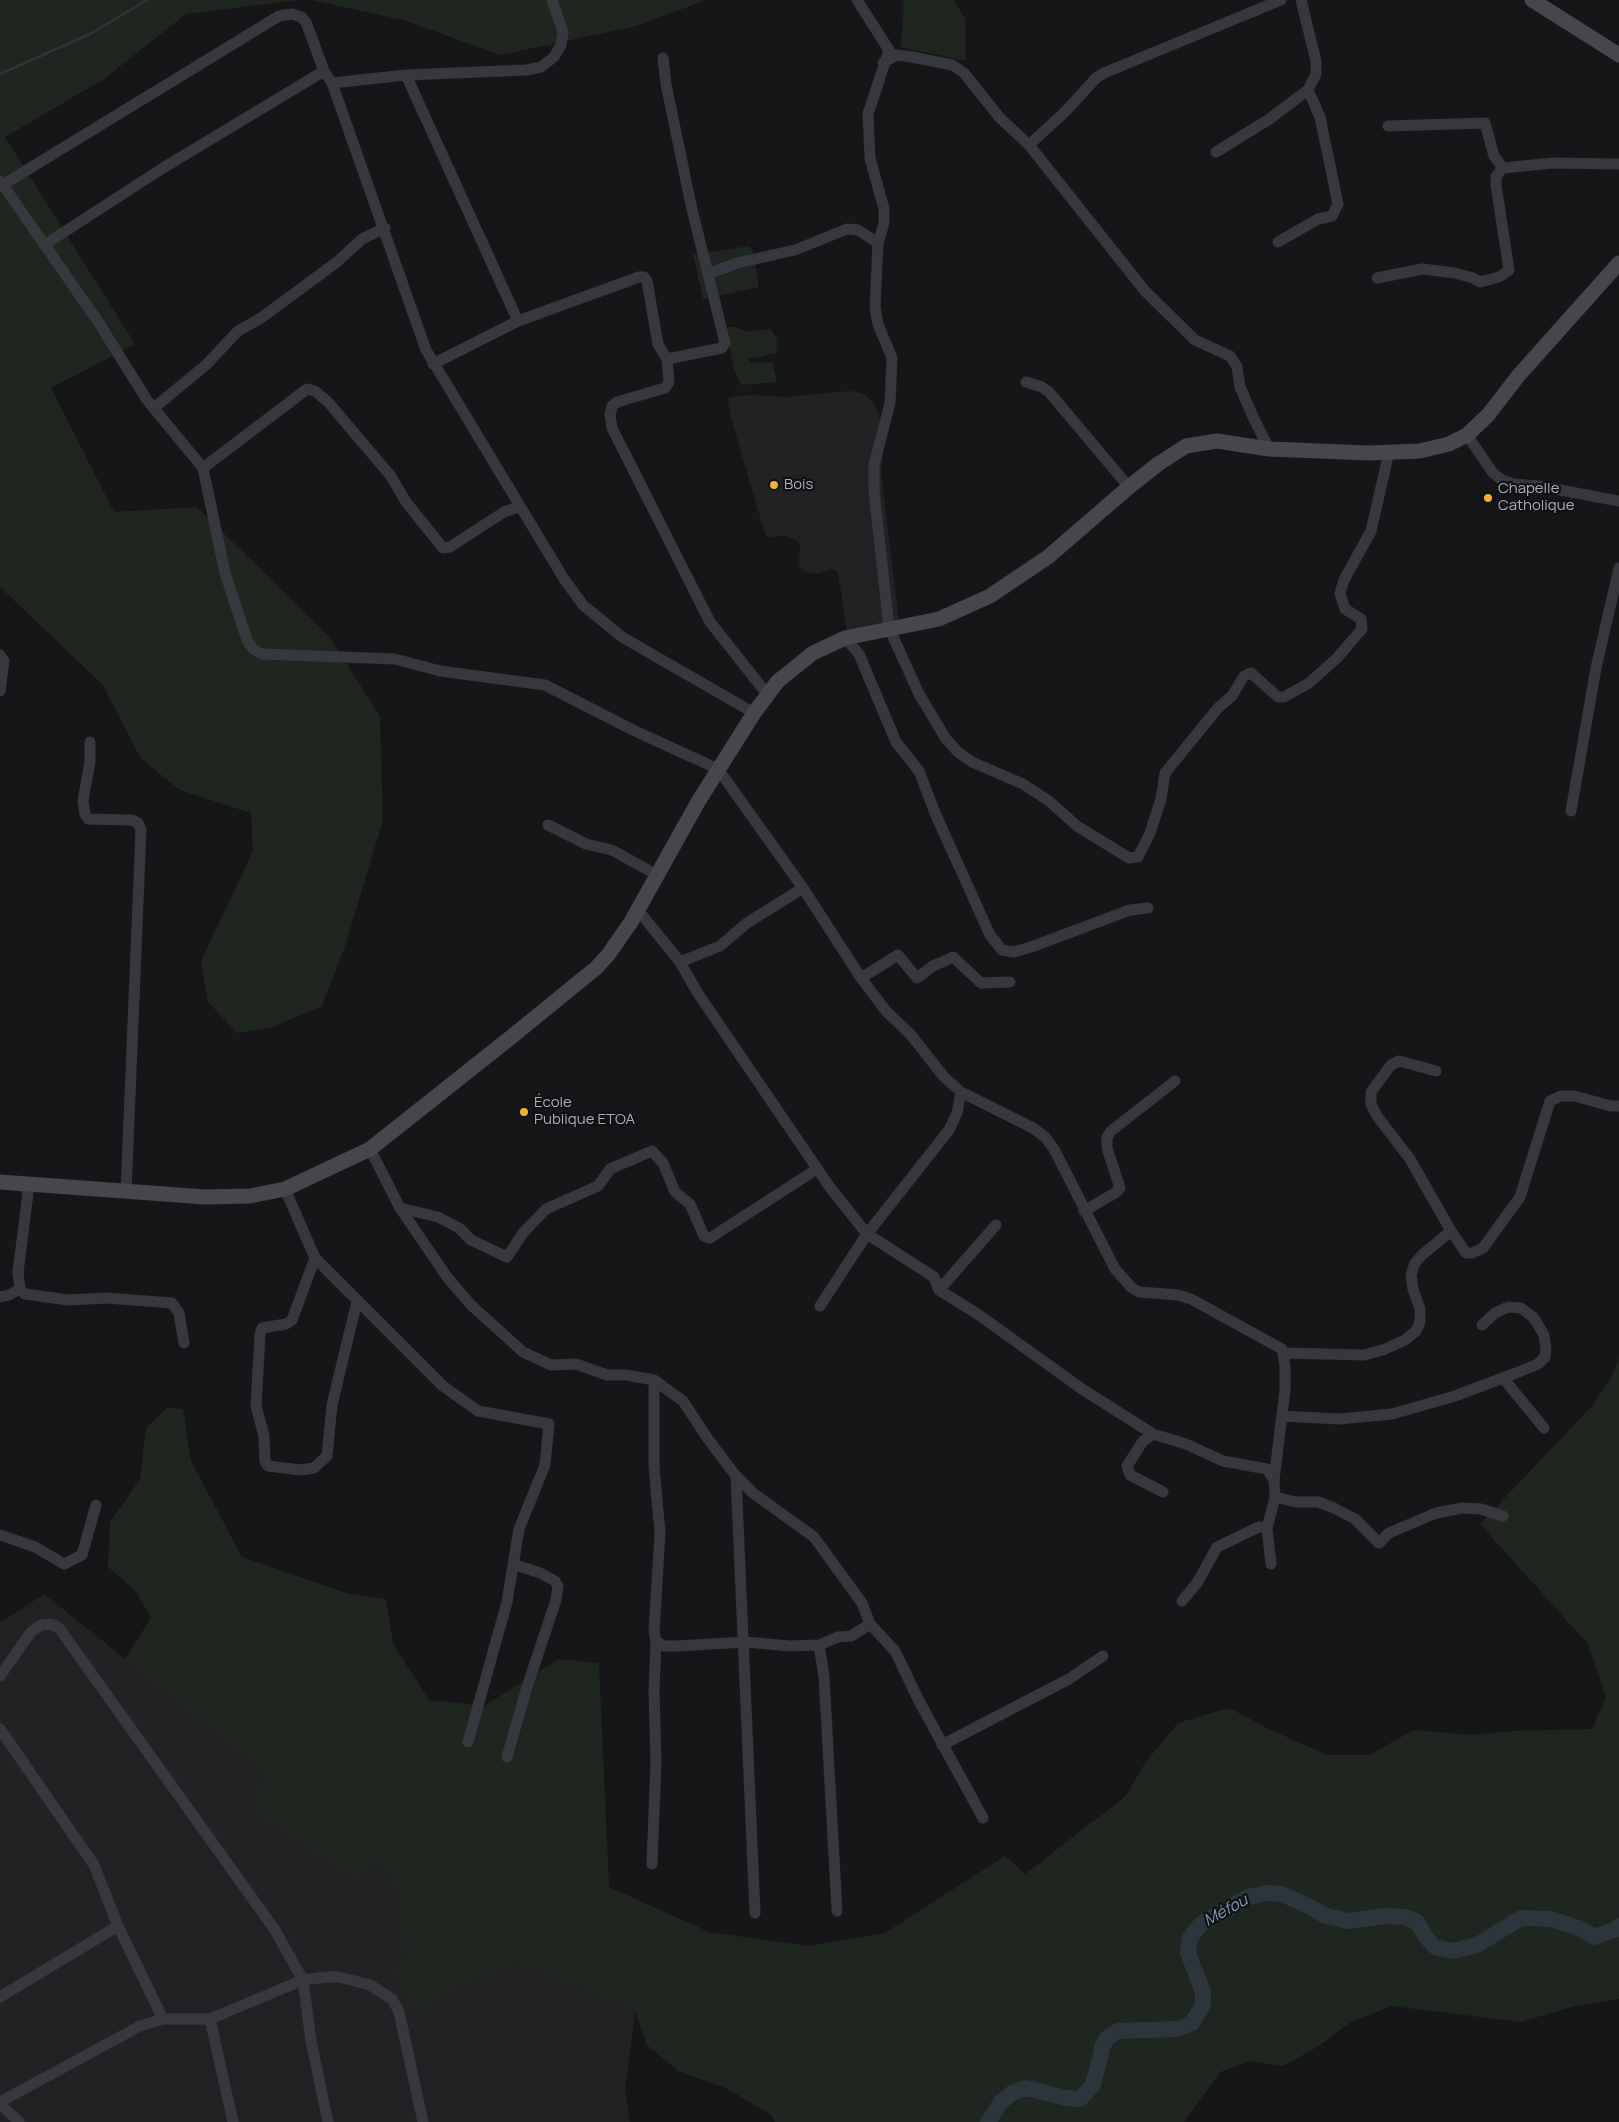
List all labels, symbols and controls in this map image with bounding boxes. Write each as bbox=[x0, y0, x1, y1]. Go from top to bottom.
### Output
place label: Bois bbox=[784, 476, 813, 494]
marker: Bois bbox=[768, 479, 780, 491]
place label: Chapelle Catholique bbox=[1498, 480, 1574, 515]
marker: Chapelle Catholique bbox=[1482, 492, 1494, 504]
place label: École Publique ETOA bbox=[534, 1094, 635, 1129]
marker: École Publique ETOA bbox=[518, 1106, 530, 1118]
water label: Méfou bbox=[1201, 1891, 1251, 1931]

